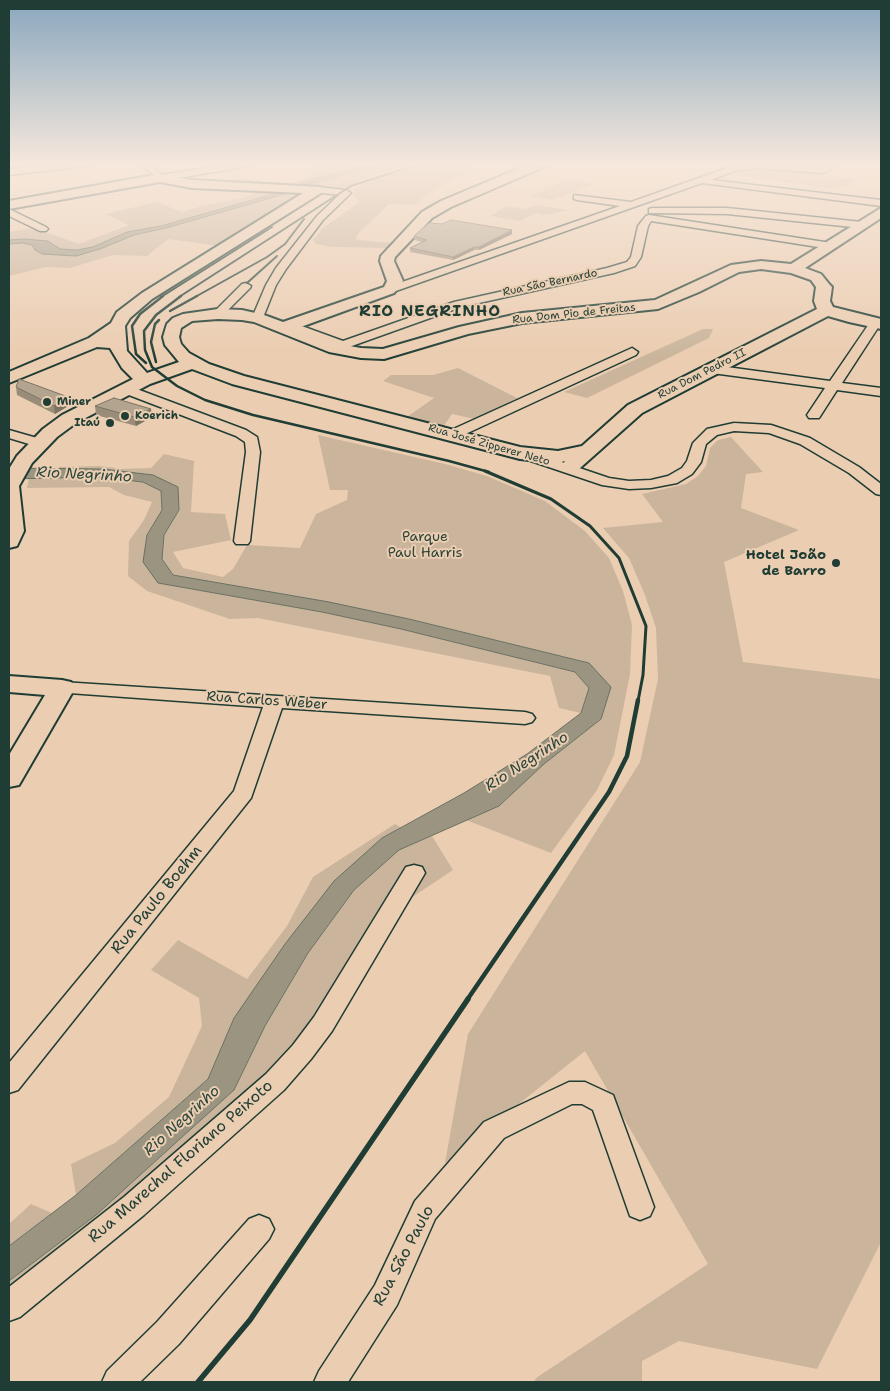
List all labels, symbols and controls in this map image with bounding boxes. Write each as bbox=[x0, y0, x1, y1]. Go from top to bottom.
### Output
street label: Rua São Bernardo bbox=[502, 267, 598, 299]
street label: Rua Dom Pio de Freitas bbox=[512, 301, 636, 327]
district label: RIO NEGRINHO bbox=[357, 302, 503, 322]
street label: Rua Dom Pedro II bbox=[656, 346, 748, 402]
place label: Miner bbox=[57, 395, 91, 409]
marker: Miner bbox=[41, 396, 53, 408]
place label: Koerich bbox=[135, 409, 178, 423]
marker: Koerich bbox=[119, 410, 131, 422]
place label: Itaú bbox=[74, 416, 100, 430]
marker: Itaú bbox=[104, 417, 116, 429]
street label: Rua José Zipperer Neto bbox=[427, 421, 551, 469]
water label: Rio Negrinho bbox=[36, 464, 132, 486]
park label: Parque Paul Harris bbox=[388, 529, 462, 562]
place label: Hotel João de Barro bbox=[746, 547, 826, 580]
marker: Hotel João de Barro bbox=[830, 557, 842, 569]
street label: Rua Carlos Weber bbox=[206, 688, 328, 714]
water label: Rio Negrinho bbox=[482, 728, 572, 796]
street label: Rua Paulo Boehm bbox=[107, 842, 207, 958]
street label: Rua Marechal Floriano Peixoto bbox=[85, 1077, 277, 1247]
water label: Rio Negrinho bbox=[140, 1082, 224, 1160]
street label: Rua São Paulo bbox=[370, 1203, 438, 1309]

